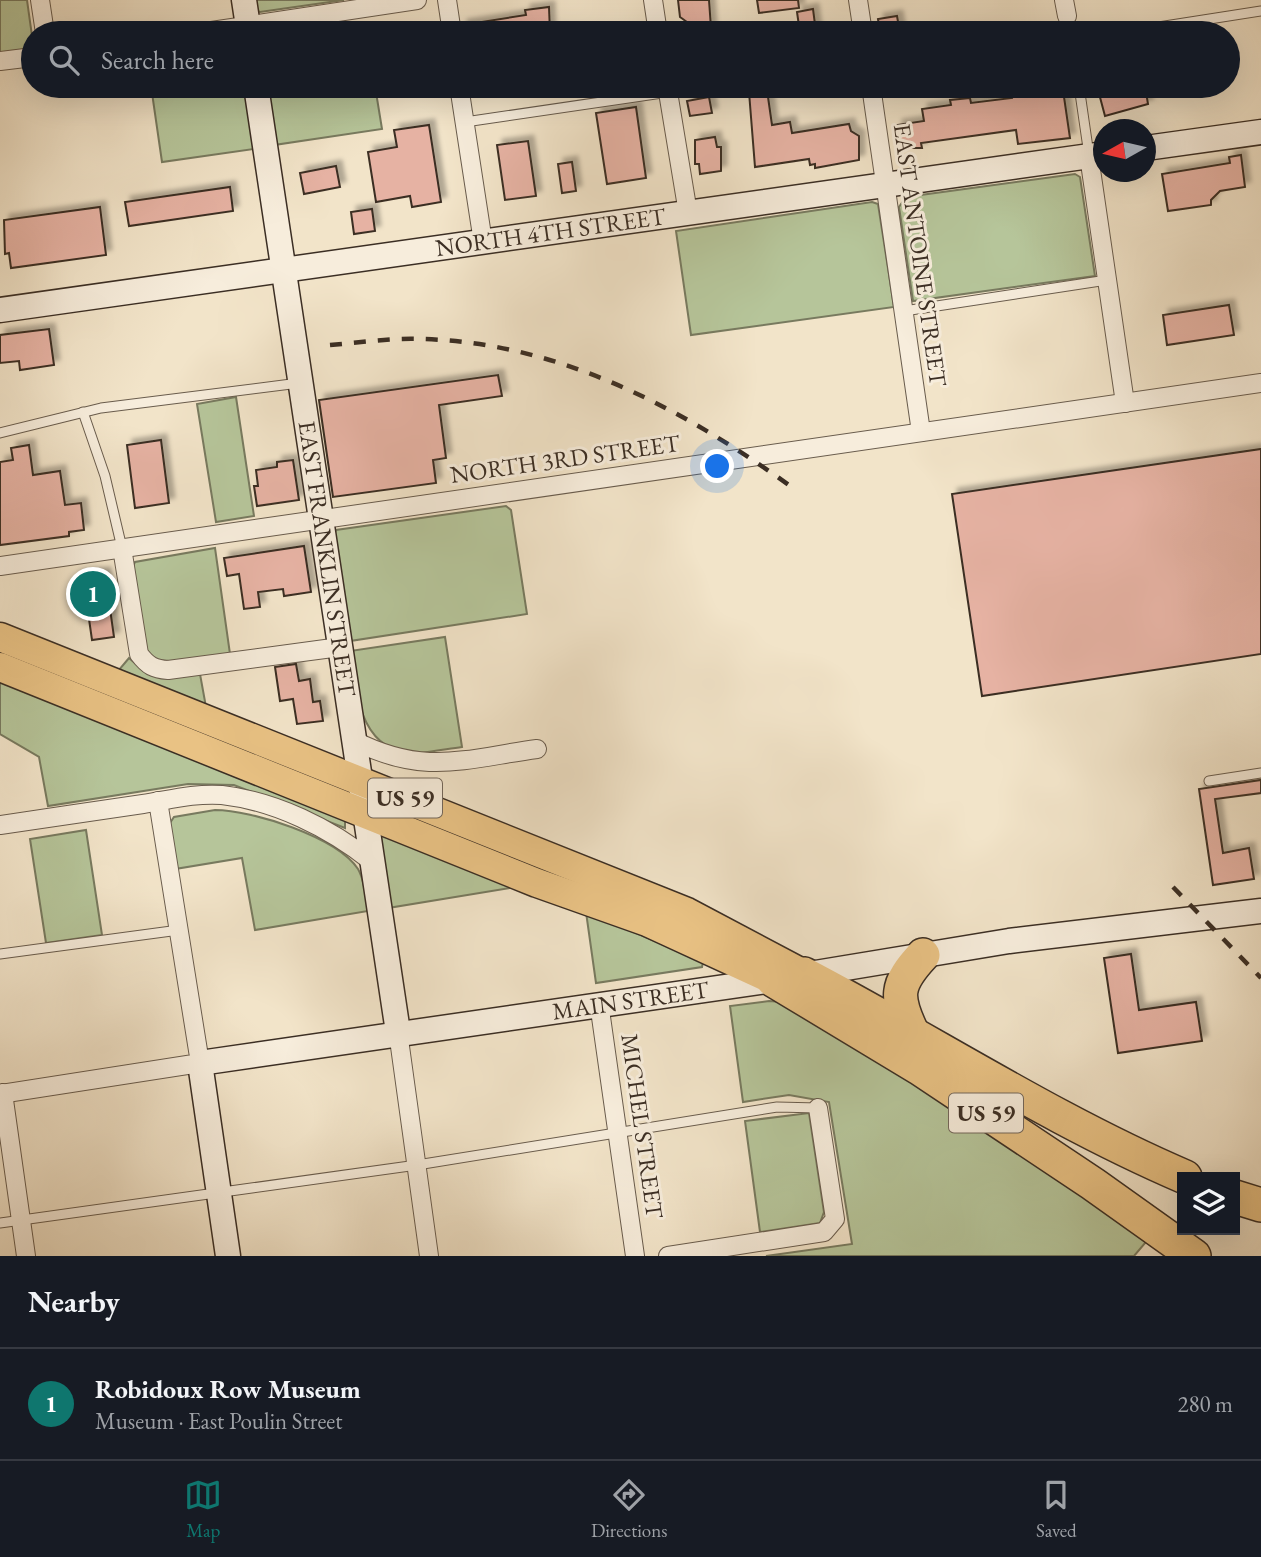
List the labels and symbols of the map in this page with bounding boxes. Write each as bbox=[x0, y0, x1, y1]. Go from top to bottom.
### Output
north arrow bbox=[1093, 119, 1156, 182]
street label: EAST ANTOINE STREET bbox=[887, 122, 954, 389]
street label: NORTH 4TH STREET bbox=[433, 200, 668, 263]
street label: EAST FRANKLIN STREET bbox=[291, 419, 364, 699]
street label: NORTH 3RD STREET bbox=[448, 427, 683, 490]
your location bbox=[700, 449, 734, 483]
pin: 1 bbox=[70, 568, 116, 620]
road number: US 59 bbox=[368, 778, 442, 818]
street label: MAIN STREET bbox=[550, 973, 712, 1027]
street label: MICHEL STREET bbox=[614, 1032, 671, 1221]
road number: US 59 bbox=[949, 1094, 1023, 1132]

